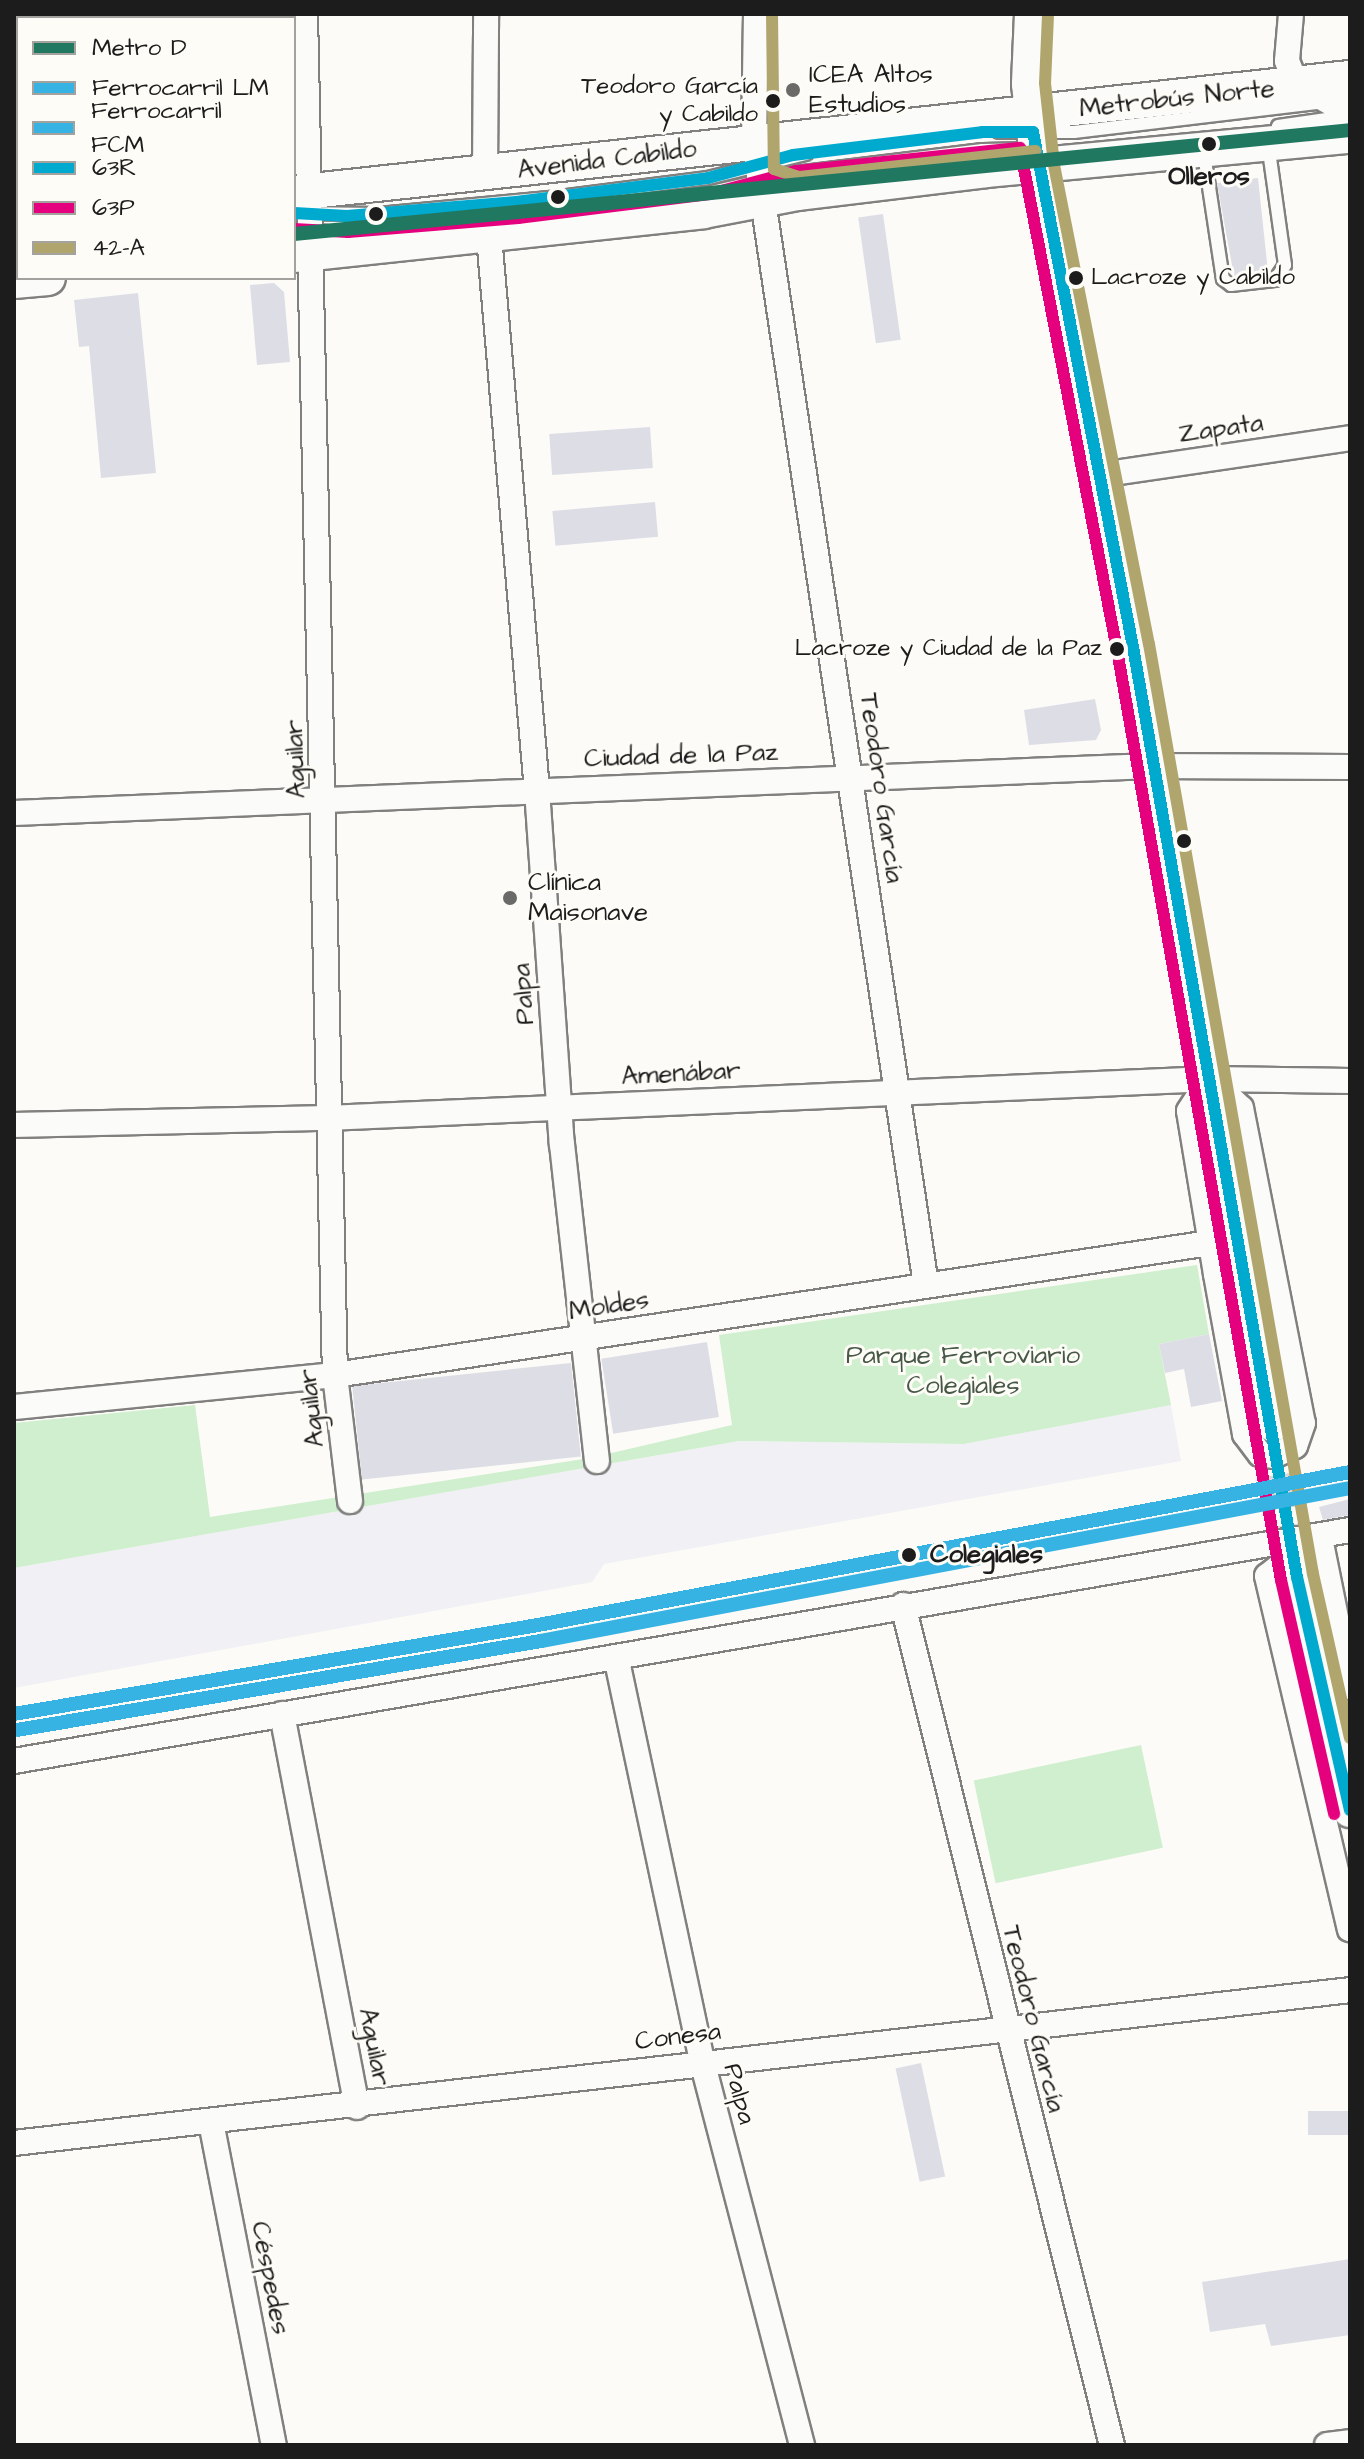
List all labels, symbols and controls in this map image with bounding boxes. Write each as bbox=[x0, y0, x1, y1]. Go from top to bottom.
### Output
legend bbox=[16, 16, 296, 280]
text: Metro D bbox=[92, 31, 186, 65]
place label: ICEA Altos Estudios bbox=[809, 59, 933, 120]
text: Ferrocarril LM bbox=[92, 71, 269, 105]
place label: Teodoro García y Cabildo bbox=[581, 73, 758, 129]
street label: Metrobús Norte bbox=[1078, 73, 1276, 125]
marker: ICEA Altos Estudios bbox=[784, 81, 802, 99]
marker: Teodoro García y Cabildo bbox=[765, 93, 781, 109]
text: Ferrocarril FCM bbox=[91, 94, 222, 162]
marker: Olleros bbox=[1195, 130, 1223, 158]
street label: Avenida Cabildo bbox=[516, 134, 698, 186]
text: 63R bbox=[92, 151, 136, 185]
place label: Olleros bbox=[1168, 161, 1250, 193]
unlabelled marker bbox=[550, 189, 566, 205]
text: 63P bbox=[92, 191, 135, 225]
unlabelled marker bbox=[368, 206, 384, 222]
text: 42-A bbox=[92, 231, 145, 265]
place label: Lacroze y Cabildo bbox=[1091, 264, 1295, 292]
marker: Lacroze y Cabildo bbox=[1068, 270, 1084, 286]
street label: Zapata bbox=[1177, 408, 1265, 450]
place label: Lacroze y Ciudad de la Paz bbox=[795, 635, 1102, 663]
marker: Lacroze y Ciudad de la Paz bbox=[1109, 641, 1125, 657]
street label: Teodoro García bbox=[852, 691, 910, 885]
street label: Aguilar bbox=[279, 719, 313, 799]
street label: Ciudad de la Paz bbox=[583, 737, 779, 775]
unlabelled marker bbox=[1176, 833, 1192, 849]
place label: Clínica Maisonave bbox=[528, 867, 648, 928]
marker: Clínica Maisonave bbox=[499, 887, 521, 909]
street label: Palpa bbox=[506, 962, 542, 1026]
street label: Amenábar bbox=[621, 1055, 741, 1093]
street label: Moldes bbox=[567, 1284, 651, 1328]
park label: Parque Ferroviario Colegiales bbox=[846, 1340, 1080, 1402]
street label: Aguilar bbox=[292, 1367, 332, 1449]
place label: Colegiales bbox=[930, 1539, 1043, 1571]
marker: Colegiales bbox=[895, 1541, 923, 1569]
street label: Teodoro García bbox=[995, 1922, 1071, 2116]
street label: Aguilar bbox=[351, 2005, 397, 2089]
street label: Conesa bbox=[633, 2016, 723, 2058]
street label: Palpa bbox=[716, 2060, 762, 2128]
street label: Céspedes bbox=[244, 2219, 296, 2337]

